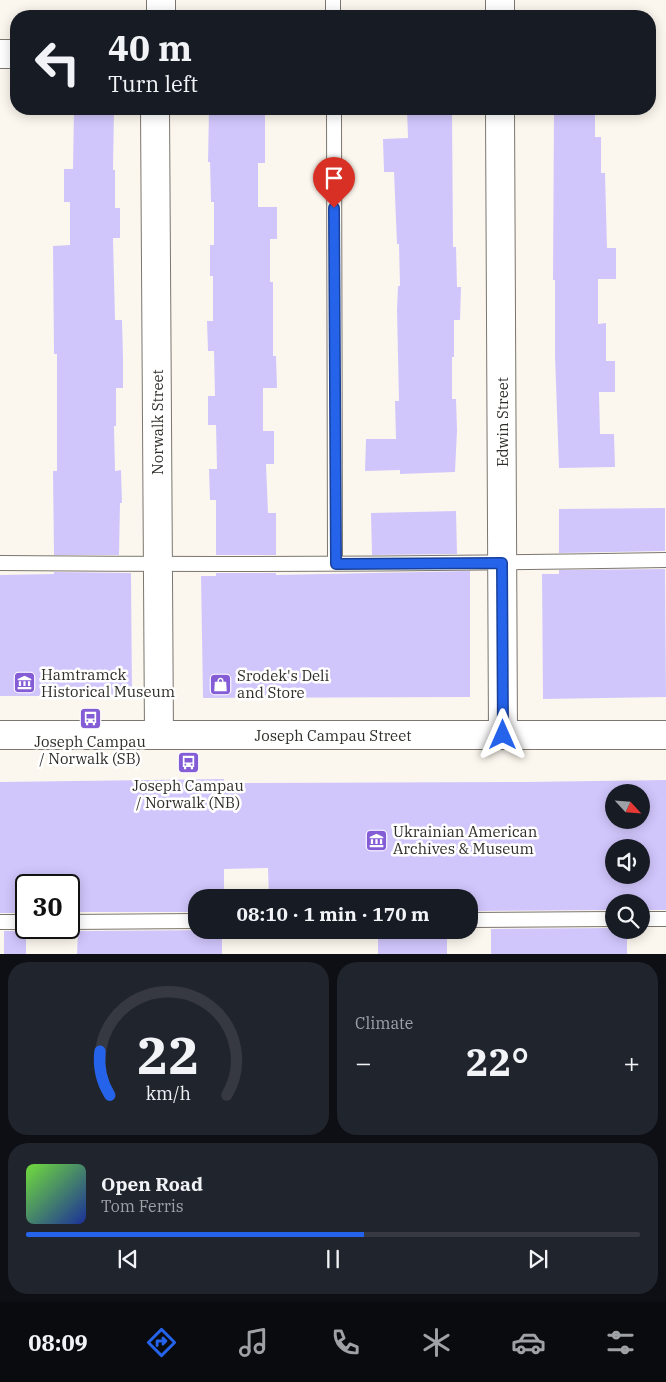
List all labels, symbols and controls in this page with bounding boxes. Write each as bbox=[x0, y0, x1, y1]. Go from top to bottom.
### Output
text: 40 m bbox=[108, 25, 192, 71]
icon: left bbox=[25, 30, 90, 95]
text: Turn left bbox=[108, 69, 198, 98]
pin bbox=[313, 157, 355, 208]
icon: arrive bbox=[320, 164, 348, 192]
street label: Norwalk Street bbox=[148, 369, 167, 475]
street label: Edwin Street bbox=[493, 377, 512, 467]
place label: Hamtramck Historical Museum bbox=[41, 665, 175, 701]
place label: Srodek's Deli and Store bbox=[237, 666, 330, 702]
museum icon: Hamtramck Historical Museum bbox=[13, 671, 37, 695]
shop icon: Srodek's Deli and Store bbox=[209, 672, 233, 696]
bus stop icon: Joseph Campau / Norwalk (SB) bbox=[78, 706, 102, 730]
position arrow bbox=[476, 708, 528, 760]
street label: Joseph Campau Street bbox=[255, 726, 412, 745]
place label: Joseph Campau / Norwalk (SB) bbox=[34, 732, 146, 768]
bus stop icon: Joseph Campau / Norwalk (NB) bbox=[176, 750, 200, 774]
place label: Joseph Campau / Norwalk (NB) bbox=[132, 776, 244, 812]
north arrow bbox=[605, 784, 650, 829]
map controls bbox=[605, 784, 650, 939]
place label: Ukrainian American Archives & Museum bbox=[393, 822, 538, 858]
museum icon: Ukrainian American Archives & Museum bbox=[365, 828, 389, 852]
button: sound bbox=[605, 839, 650, 884]
speed limit sign: 30 bbox=[15, 874, 80, 939]
button: search bbox=[605, 894, 650, 939]
text: 08:10 · 1 min · 170 m bbox=[237, 902, 429, 926]
text: Climate bbox=[355, 1013, 413, 1033]
text: 22 bbox=[137, 1021, 200, 1088]
text: 22° bbox=[466, 1037, 529, 1086]
text: − bbox=[355, 1044, 372, 1081]
text: + bbox=[623, 1044, 640, 1081]
text: km/h bbox=[146, 1082, 191, 1105]
text: Open Road bbox=[101, 1172, 203, 1196]
text: Tom Ferris bbox=[101, 1196, 184, 1216]
icon: previous bbox=[114, 1245, 142, 1273]
icon: pause bbox=[319, 1245, 347, 1273]
icon: next bbox=[524, 1245, 552, 1273]
icon: directions bbox=[144, 1325, 179, 1360]
icon: music bbox=[236, 1325, 271, 1360]
icon: phone bbox=[328, 1325, 363, 1360]
icon: climate bbox=[419, 1325, 454, 1360]
icon: car bbox=[511, 1325, 546, 1360]
icon: filters bbox=[603, 1325, 638, 1360]
text: 08:09 bbox=[28, 1328, 88, 1357]

